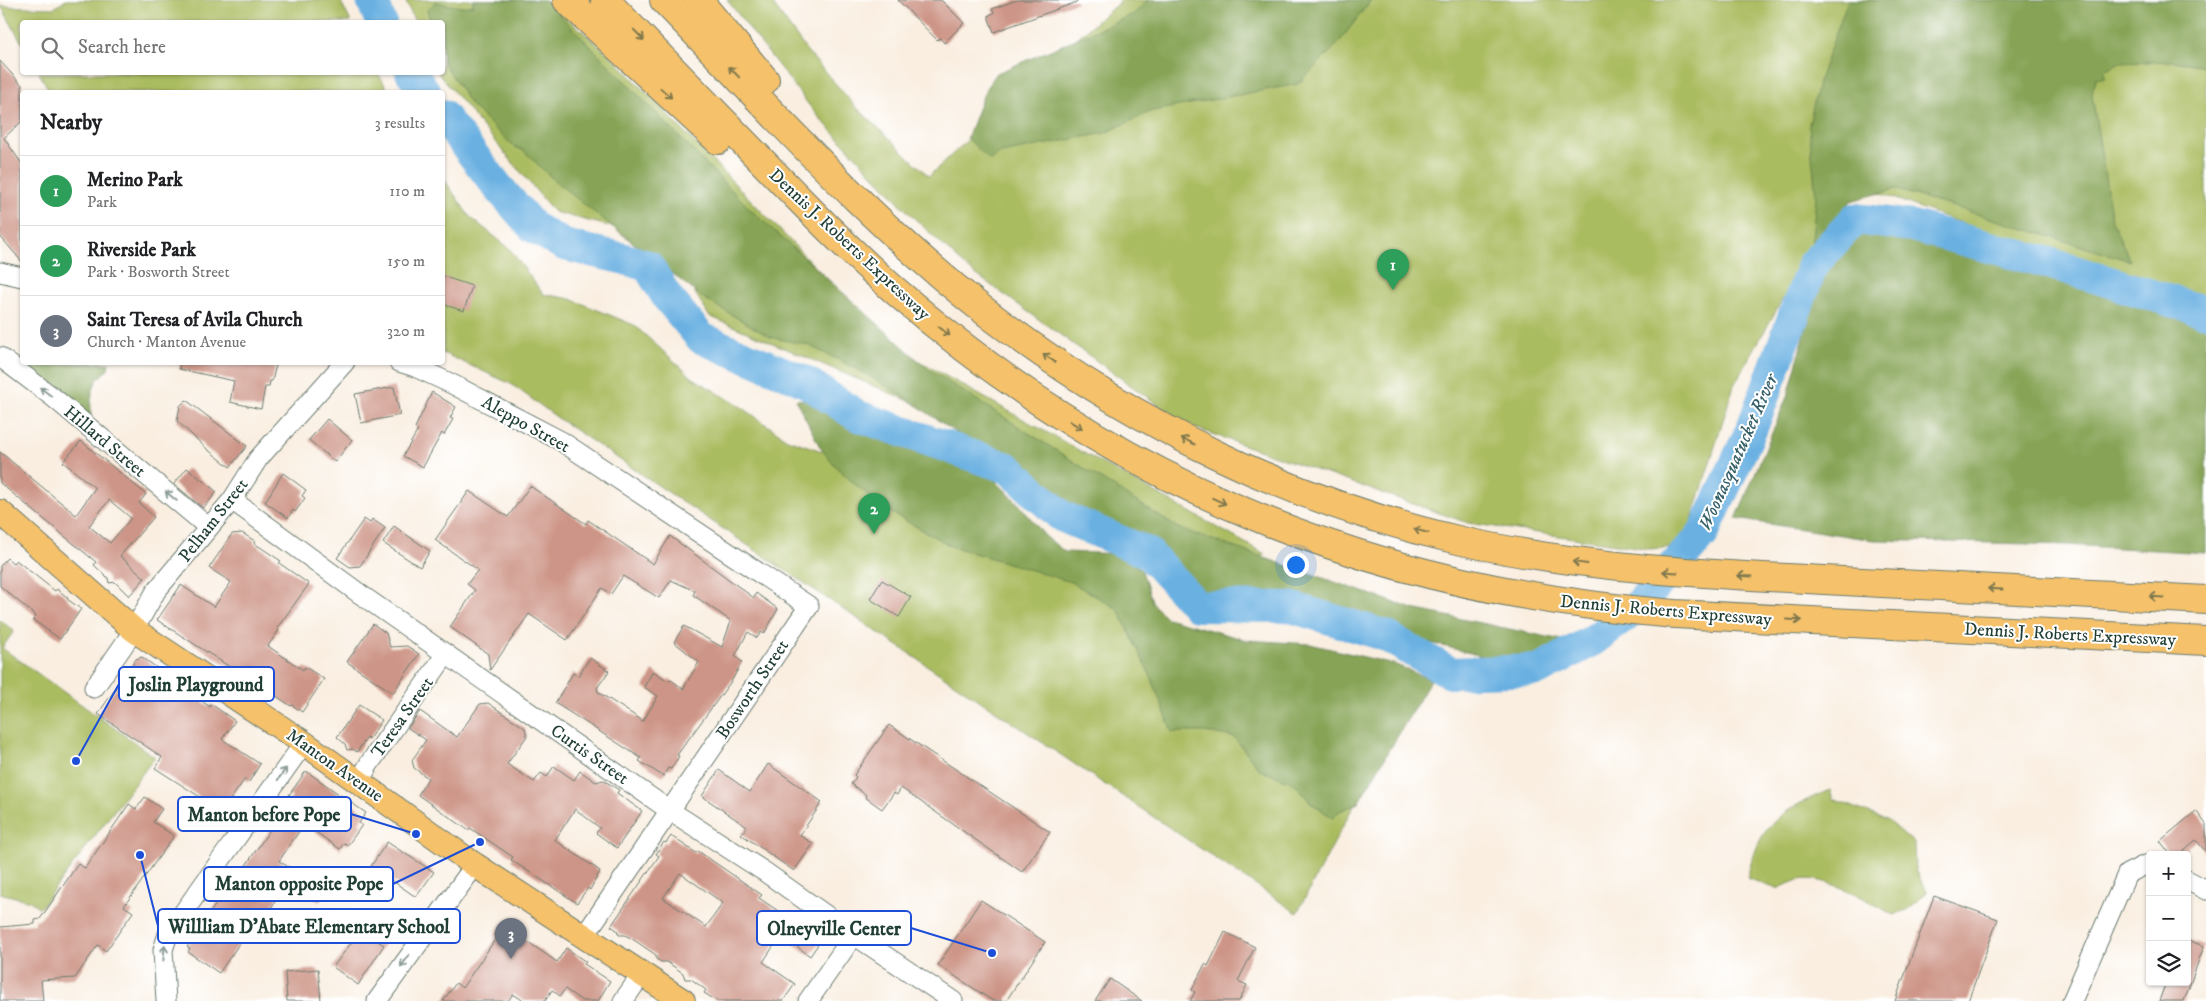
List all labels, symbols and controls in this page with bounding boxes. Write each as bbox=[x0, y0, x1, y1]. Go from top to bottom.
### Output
search box bbox=[20, 20, 445, 75]
one-way arrow bbox=[633, 29, 645, 41]
icon: search bbox=[38, 34, 66, 62]
text: Search here bbox=[78, 36, 166, 59]
one-way arrow bbox=[728, 66, 740, 78]
one-way arrow bbox=[660, 88, 673, 99]
text: Nearby bbox=[40, 110, 102, 136]
text: 3 results bbox=[375, 113, 425, 133]
street label: Dennis J. Roberts Expressway bbox=[764, 164, 935, 325]
text: Merino Park bbox=[87, 169, 183, 192]
text: 1 bbox=[53, 181, 59, 201]
text: 110 m bbox=[389, 181, 425, 201]
text: Park bbox=[87, 192, 117, 212]
text: Riverside Park bbox=[87, 239, 196, 262]
pin: 1 bbox=[1377, 249, 1409, 290]
text: 2 bbox=[52, 251, 60, 271]
text: 150 m bbox=[387, 251, 425, 271]
text: Park · Bosworth Street bbox=[87, 262, 230, 282]
text: Saint Teresa of Avila Church bbox=[87, 309, 303, 332]
text: 3 bbox=[53, 321, 59, 341]
text: 320 m bbox=[387, 321, 425, 341]
one-way arrow bbox=[937, 326, 950, 337]
text: Church · Manton Avenue bbox=[87, 332, 246, 352]
one-way arrow bbox=[1042, 353, 1056, 363]
water label: Woonasquatucket River bbox=[1694, 369, 1785, 535]
one-way arrow bbox=[40, 386, 53, 397]
street label: Aleppo Street bbox=[478, 392, 574, 458]
street label: Hillard Street bbox=[59, 401, 150, 483]
one-way arrow bbox=[1068, 421, 1082, 431]
one-way arrow bbox=[1181, 436, 1196, 445]
street label: Pelham Street bbox=[174, 474, 253, 567]
one-way arrow bbox=[165, 490, 178, 501]
pin: 2 bbox=[858, 493, 890, 534]
one-way arrow bbox=[1211, 497, 1226, 507]
one-way arrow bbox=[1414, 525, 1430, 535]
your location bbox=[1283, 552, 1309, 578]
one-way arrow bbox=[1573, 557, 1589, 567]
one-way arrow bbox=[1662, 567, 1678, 577]
one-way arrow bbox=[1738, 571, 1754, 580]
one-way arrow bbox=[1987, 584, 2003, 593]
street label: Dennis J. Roberts Expressway bbox=[1559, 591, 1773, 631]
one-way arrow bbox=[2150, 593, 2166, 602]
one-way arrow bbox=[1786, 616, 1802, 625]
street label: Dennis J. Roberts Expressway bbox=[1963, 618, 2177, 652]
street label: Bosworth Street bbox=[712, 636, 794, 743]
callout: Joslin Playground bbox=[119, 667, 274, 701]
street label: Teresa Street bbox=[367, 673, 439, 762]
text: Joslin Playground bbox=[126, 674, 264, 697]
street label: Curtis Street bbox=[546, 720, 633, 790]
street label: Manton Avenue bbox=[282, 724, 387, 807]
one-way arrow bbox=[276, 768, 287, 781]
callout: Manton before Pope bbox=[178, 797, 351, 831]
text: Manton before Pope bbox=[188, 804, 341, 827]
map controls bbox=[2146, 851, 2191, 986]
button: + bbox=[2146, 851, 2191, 896]
callout: Manton opposite Pope bbox=[204, 867, 393, 901]
text: Manton opposite Pope bbox=[215, 873, 383, 896]
button: − bbox=[2146, 896, 2191, 941]
callout: Willliam D'Abate Elementary School bbox=[158, 909, 460, 943]
callout: Olneyville Center bbox=[757, 911, 911, 945]
text: Willliam D'Abate Elementary School bbox=[167, 916, 450, 939]
pin: 3 bbox=[495, 918, 527, 959]
text: Olneyville Center bbox=[767, 918, 902, 941]
button: layers bbox=[2146, 941, 2191, 986]
one-way arrow bbox=[160, 945, 169, 961]
one-way arrow bbox=[400, 953, 410, 967]

